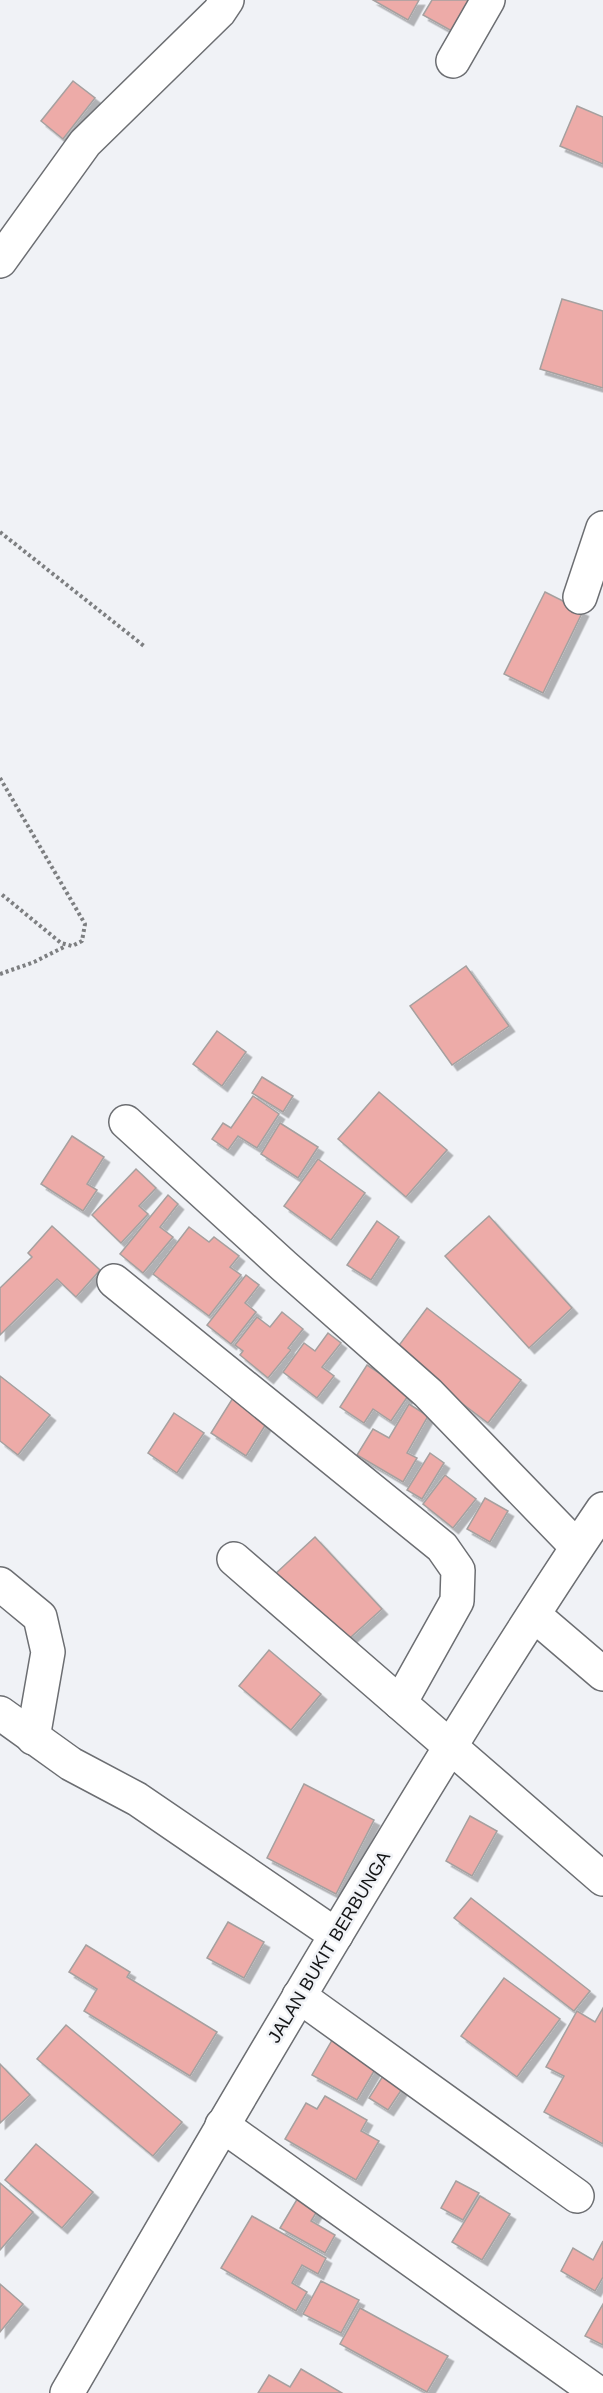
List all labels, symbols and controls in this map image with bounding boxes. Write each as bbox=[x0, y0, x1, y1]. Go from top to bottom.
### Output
street label: JALAN BUKIT BERBUNGA bbox=[264, 1848, 394, 2046]

